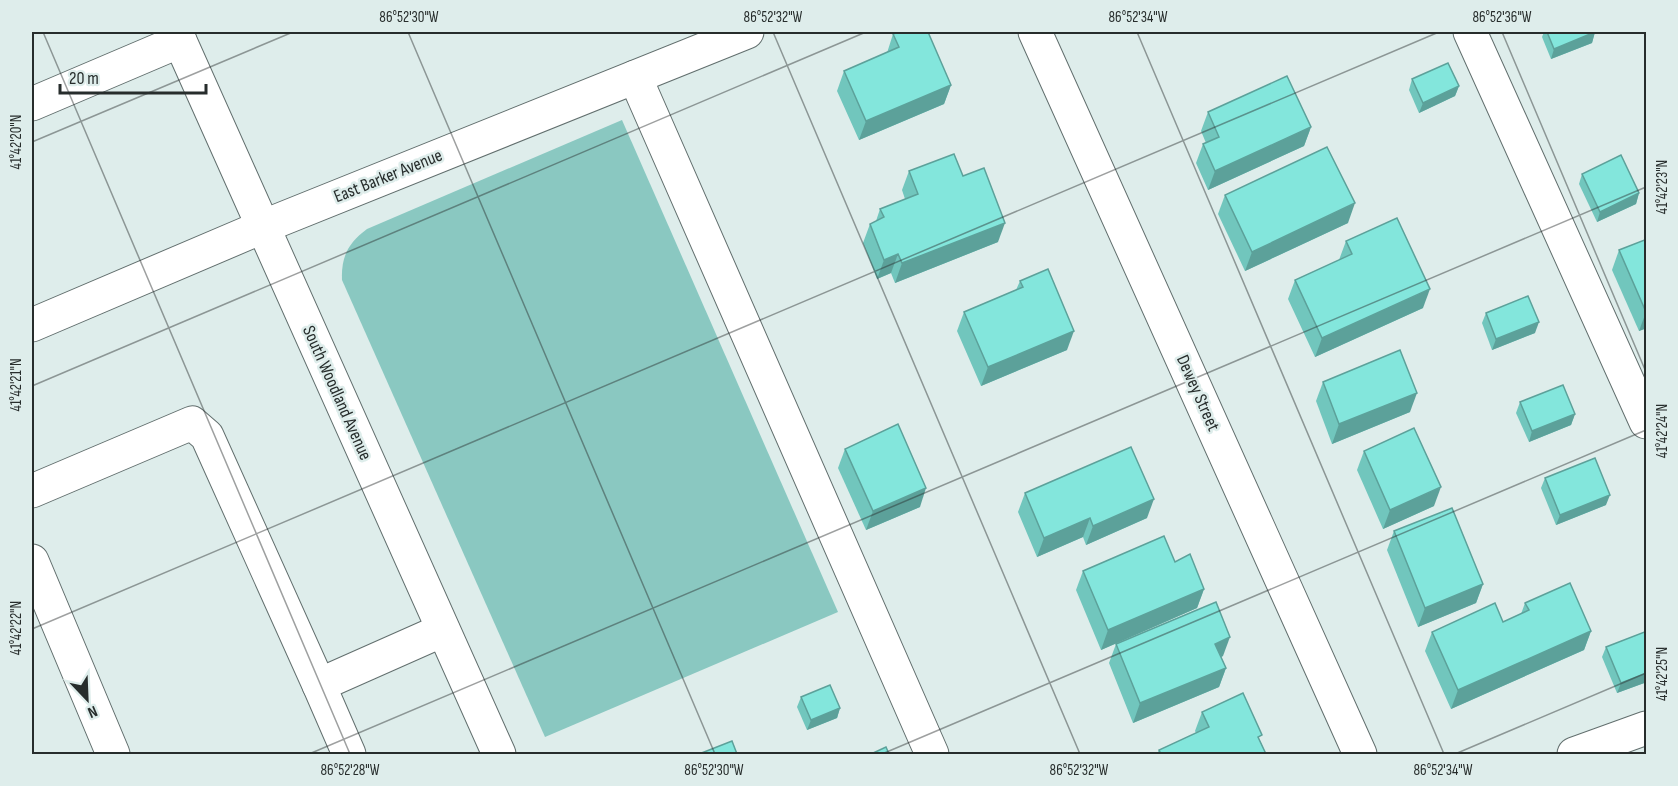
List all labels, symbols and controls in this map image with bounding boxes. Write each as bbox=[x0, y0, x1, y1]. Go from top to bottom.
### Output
text: 86°52'30"W bbox=[379, 8, 439, 27]
text: 86°52'32"W bbox=[744, 8, 803, 27]
text: 86°52'34"W bbox=[1109, 8, 1168, 27]
text: 86°52'36"W bbox=[1472, 8, 1532, 27]
scale bar bbox=[60, 57, 206, 95]
text: 20 m bbox=[69, 68, 99, 89]
text: 41°42'20"N bbox=[7, 115, 26, 169]
street label: East Barker Avenue bbox=[331, 145, 445, 207]
text: 41°42'23"N bbox=[1653, 160, 1672, 214]
street label: South Woodland Avenue bbox=[298, 323, 376, 463]
street label: Dewey Street bbox=[1172, 352, 1224, 435]
text: 41°42'21"N bbox=[7, 358, 26, 412]
text: 41°42'24"N bbox=[1653, 404, 1672, 458]
text: 41°42'22"N bbox=[7, 601, 26, 655]
text: 41°42'25"N bbox=[1653, 647, 1672, 701]
north arrow bbox=[57, 669, 117, 729]
text: N bbox=[85, 701, 100, 722]
text: 86°52'28"W bbox=[321, 761, 380, 780]
text: 86°52'30"W bbox=[684, 761, 744, 780]
text: 86°52'32"W bbox=[1050, 761, 1109, 780]
text: 86°52'34"W bbox=[1414, 761, 1473, 780]

